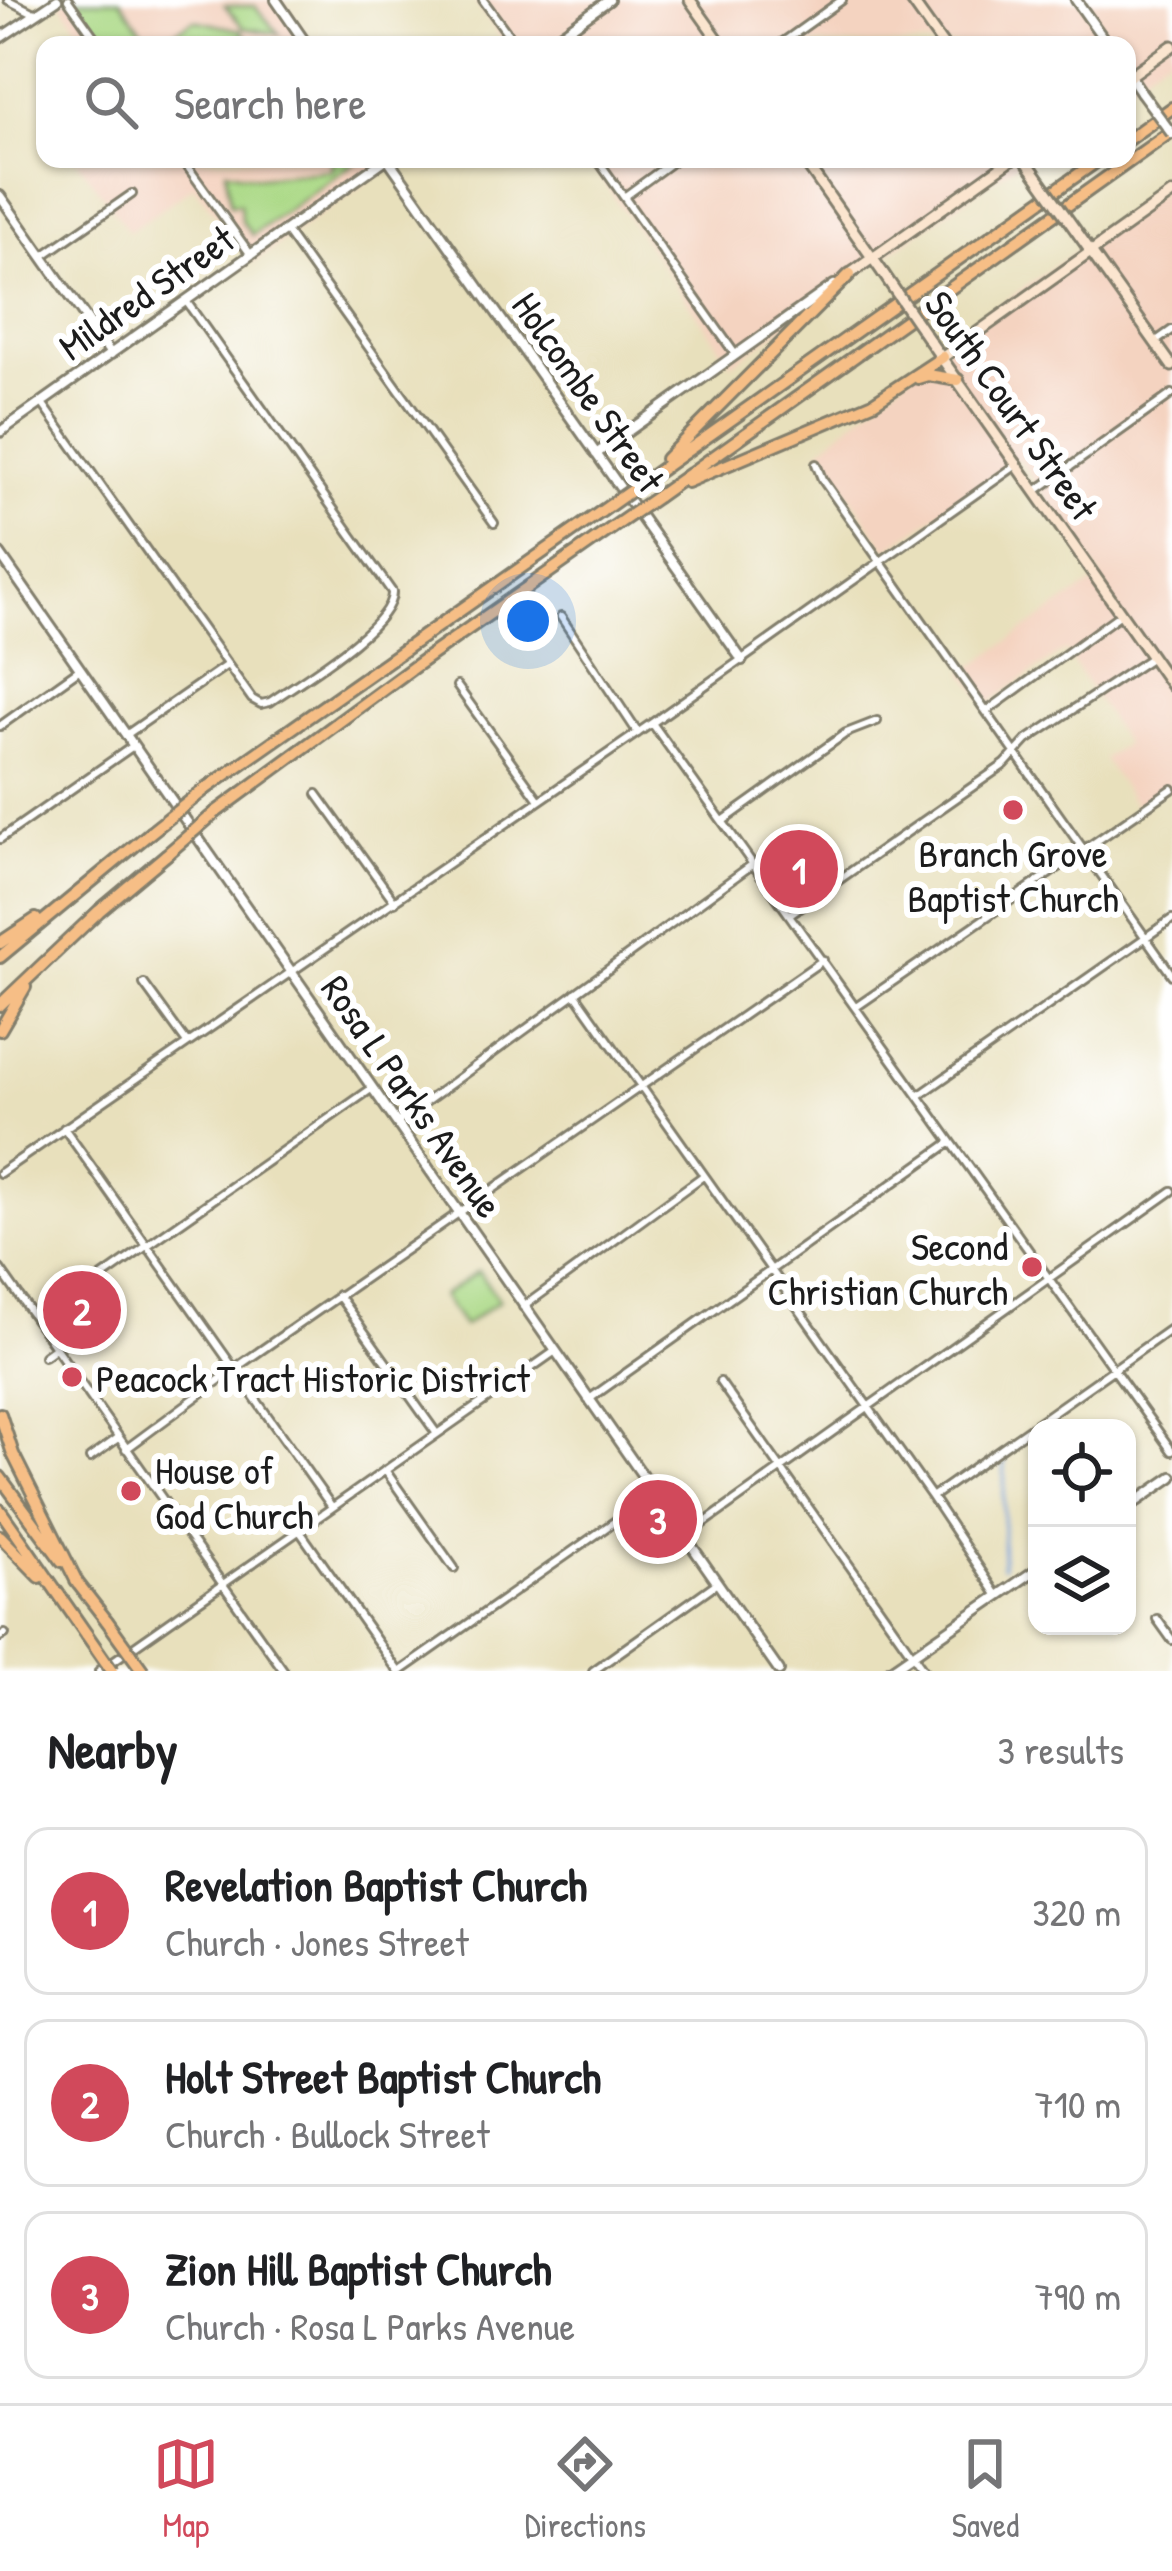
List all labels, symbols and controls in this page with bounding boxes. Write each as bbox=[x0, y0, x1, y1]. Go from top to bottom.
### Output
search box bbox=[36, 36, 1136, 168]
icon: search bbox=[78, 69, 144, 135]
text: Search here bbox=[174, 72, 366, 133]
street label: Mildred Street bbox=[48, 212, 245, 372]
street label: South Court Street bbox=[913, 280, 1111, 531]
street label: Holcombe Street bbox=[500, 281, 678, 503]
your location bbox=[498, 591, 558, 651]
marker: Branch Grove Baptist Church bbox=[1000, 797, 1026, 823]
pin: 1 bbox=[760, 824, 838, 914]
place label: Branch Grove Baptist Church bbox=[907, 826, 1119, 924]
street label: Rosa L Parks Avenue bbox=[310, 964, 516, 1228]
place label: Second Christian Church bbox=[768, 1219, 1008, 1317]
marker: Second Christian Church bbox=[1019, 1254, 1045, 1280]
pin: 2 bbox=[43, 1265, 121, 1355]
place label: Peacock Tract Historic District bbox=[96, 1351, 530, 1404]
marker: Peacock Tract Historic District bbox=[59, 1364, 85, 1390]
map controls bbox=[1028, 1419, 1136, 1635]
button: locate bbox=[1028, 1419, 1136, 1527]
place label: House of God Church bbox=[155, 1443, 314, 1541]
pin: 3 bbox=[619, 1474, 697, 1564]
marker: House of God Church bbox=[118, 1478, 144, 1504]
button: layers bbox=[1028, 1527, 1136, 1635]
text: Nearby bbox=[48, 1715, 178, 1784]
text: 3 results bbox=[998, 1723, 1124, 1776]
text: Revelation Baptist Church bbox=[165, 1854, 587, 1915]
text: 1 bbox=[83, 1885, 97, 1938]
text: 320 m bbox=[1032, 1885, 1121, 1938]
text: Church · Jones Street bbox=[165, 1915, 469, 1968]
text: Holt Street Baptist Church bbox=[165, 2046, 601, 2107]
text: 2 bbox=[81, 2077, 99, 2130]
text: 710 m bbox=[1035, 2077, 1121, 2130]
text: Church · Bullock Street bbox=[165, 2107, 490, 2160]
text: Zion Hill Baptist Church bbox=[165, 2238, 551, 2299]
text: 3 bbox=[81, 2269, 99, 2322]
text: 790 m bbox=[1034, 2269, 1121, 2322]
text: Church · Rosa L Parks Avenue bbox=[165, 2299, 575, 2352]
tab: Map bbox=[153, 2431, 219, 2547]
tab: Directions bbox=[525, 2431, 646, 2547]
tab: Saved bbox=[952, 2431, 1019, 2547]

